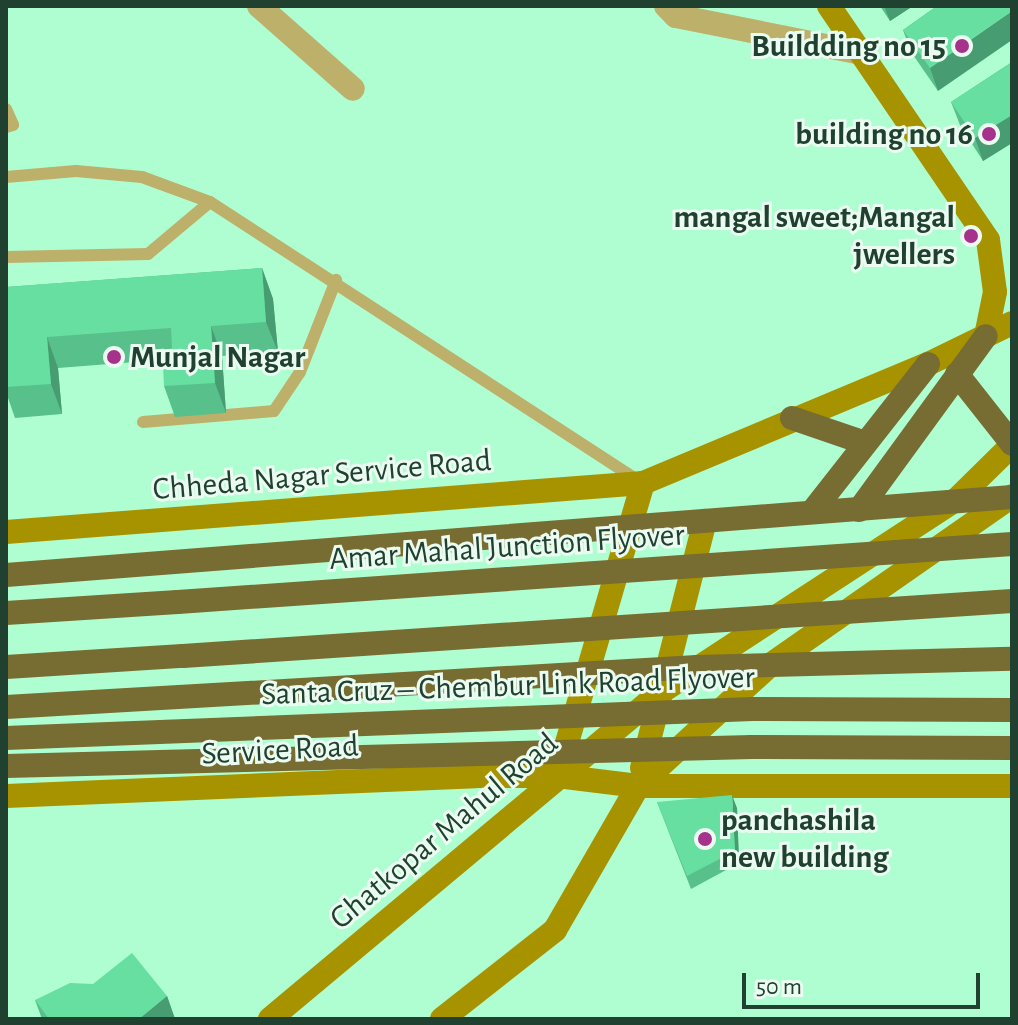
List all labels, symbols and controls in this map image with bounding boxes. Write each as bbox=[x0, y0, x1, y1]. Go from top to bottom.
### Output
place label: Buildding no 15 bbox=[751, 27, 946, 65]
marker: Buildding no 15 bbox=[953, 37, 971, 55]
place label: building no 16 bbox=[795, 115, 973, 153]
marker: building no 16 bbox=[980, 125, 998, 143]
place label: mangal sweet;Mangal jwellers bbox=[673, 199, 955, 274]
marker: mangal sweet;Mangal jwellers bbox=[962, 227, 980, 245]
place label: Munjal Nagar bbox=[130, 338, 305, 376]
marker: Munjal Nagar bbox=[105, 348, 123, 366]
street label: Chheda Nagar Service Road bbox=[151, 441, 493, 509]
street label: Amar Mahal Junction Flyover bbox=[328, 515, 686, 579]
street label: Santa Cruz – Chembur Link Road Flyover bbox=[261, 658, 755, 714]
street label: Ghatkopar Mahul Road bbox=[322, 724, 566, 938]
street label: Service Road bbox=[200, 727, 360, 773]
place label: panchashila new building bbox=[721, 802, 889, 877]
marker: panchashila new building bbox=[696, 830, 714, 848]
scale bar bbox=[746, 957, 984, 1007]
text: 50 m bbox=[756, 975, 802, 999]

